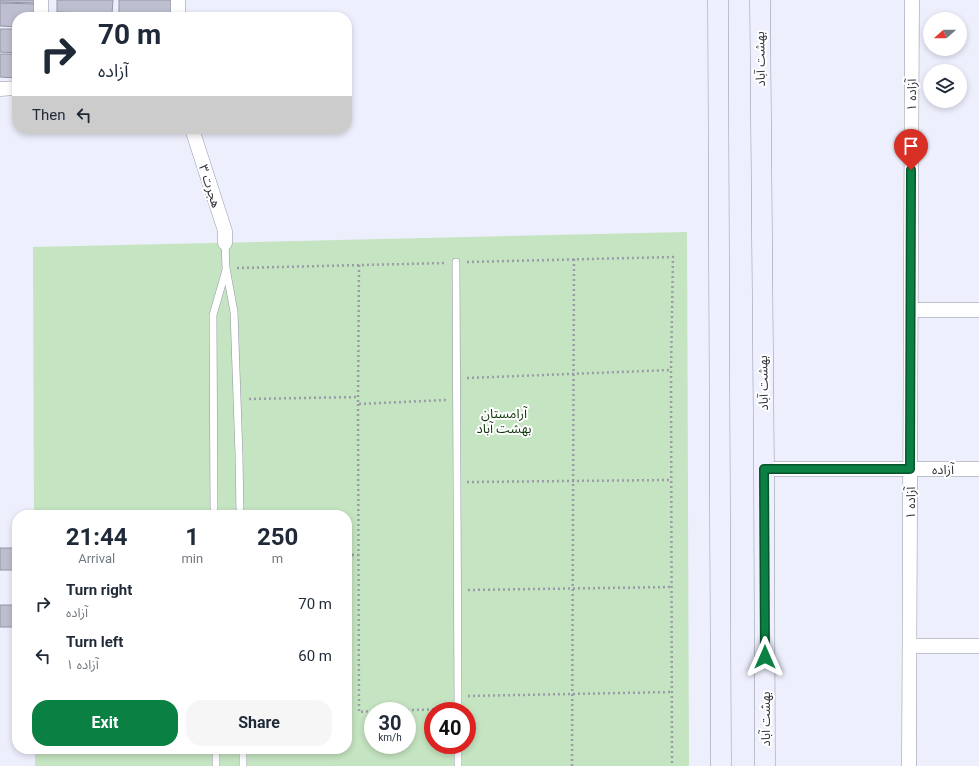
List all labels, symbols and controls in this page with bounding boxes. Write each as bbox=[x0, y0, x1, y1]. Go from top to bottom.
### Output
north arrow bbox=[923, 12, 967, 56]
map controls bbox=[923, 12, 967, 108]
text: 70 m bbox=[98, 18, 161, 51]
icon: right bbox=[32, 28, 84, 80]
street label: بهشت آباد bbox=[752, 31, 769, 87]
text: آزاده bbox=[98, 60, 129, 81]
button: layers bbox=[923, 64, 967, 108]
street label: آزاده ۱ bbox=[904, 77, 919, 111]
icon: left bbox=[73, 104, 95, 126]
text: Then bbox=[32, 106, 65, 124]
pin bbox=[894, 129, 928, 170]
icon: arrive bbox=[900, 135, 922, 157]
street label: هجرت ۳ bbox=[196, 163, 224, 209]
street label: بهشت آباد bbox=[755, 355, 772, 411]
park label: آرامستان بهشت آباد bbox=[476, 406, 532, 437]
street label: آزاده bbox=[932, 462, 955, 477]
street label: آزاده ۱ bbox=[903, 485, 918, 519]
text: 21:44 bbox=[66, 523, 128, 551]
text: 1 bbox=[185, 523, 199, 551]
text: 250 bbox=[257, 523, 298, 551]
text: Arrival bbox=[78, 551, 115, 566]
text: min bbox=[181, 551, 203, 566]
text: m bbox=[272, 551, 283, 566]
text: Turn right bbox=[66, 581, 132, 599]
icon: right bbox=[32, 593, 54, 615]
text: 70 m bbox=[298, 595, 332, 613]
text: آزاده bbox=[66, 605, 88, 620]
text: Turn left bbox=[66, 633, 123, 651]
position arrow bbox=[744, 636, 786, 678]
icon: left bbox=[32, 645, 54, 667]
text: 60 m bbox=[298, 647, 332, 665]
text: آزاده ۱ bbox=[66, 657, 99, 672]
street label: بهشت آباد bbox=[758, 691, 774, 747]
button: Exit bbox=[32, 700, 178, 746]
button: Share bbox=[186, 700, 332, 746]
speed limit sign: 40 bbox=[424, 702, 476, 754]
text: 30 bbox=[379, 711, 401, 735]
text: km/h bbox=[378, 732, 402, 743]

